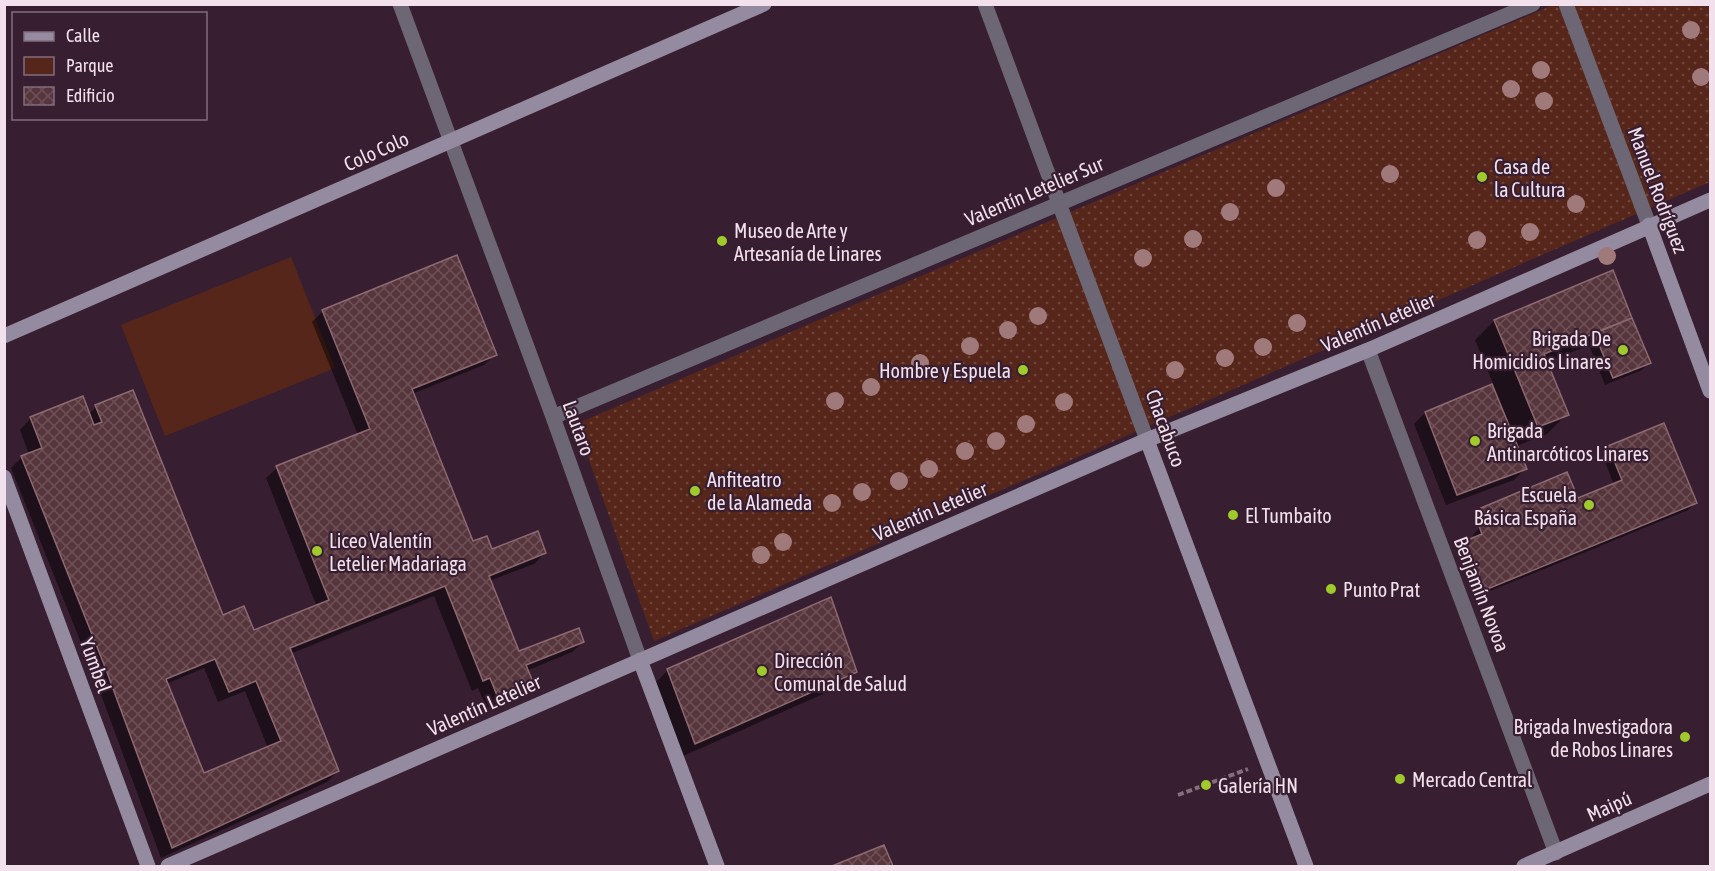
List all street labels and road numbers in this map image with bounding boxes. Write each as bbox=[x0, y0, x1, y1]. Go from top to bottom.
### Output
street label: Manuel Rodríguez bbox=[1623, 124, 1693, 256]
street label: Colo Colo bbox=[340, 127, 412, 175]
street label: Valentín Letelier Sur bbox=[961, 151, 1108, 231]
street label: Valentín Letelier bbox=[1318, 287, 1439, 356]
street label: Chacabuco bbox=[1141, 386, 1191, 470]
street label: Lautaro bbox=[558, 397, 600, 459]
street label: Valentín Letelier bbox=[870, 476, 991, 545]
street label: Benjamín Novoa bbox=[1450, 533, 1514, 655]
street label: Yumbel bbox=[75, 634, 117, 696]
street label: Valentín Letelier bbox=[424, 669, 545, 740]
street label: Maipú bbox=[1583, 786, 1635, 826]

